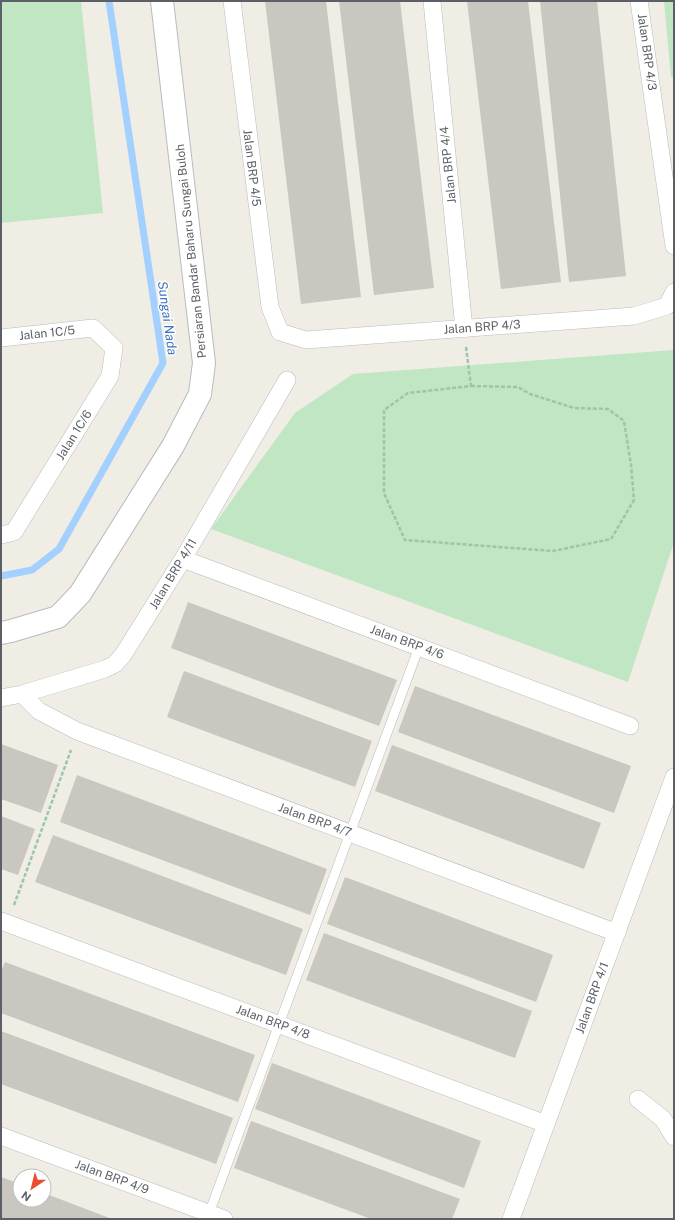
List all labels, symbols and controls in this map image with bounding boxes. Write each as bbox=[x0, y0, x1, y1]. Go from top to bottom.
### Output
street label: Jalan BRP 4/3 bbox=[635, 13, 659, 91]
street label: Jalan BRP 4/4 bbox=[437, 125, 459, 204]
street label: Jalan BRP 4/5 bbox=[240, 129, 264, 208]
street label: Persiaran Bandar Baharu Sungai Buloh bbox=[173, 143, 209, 359]
water label: Sungai Nada bbox=[155, 280, 180, 356]
street label: Jalan BRP 4/3 bbox=[443, 317, 521, 337]
street label: Jalan 1C/5 bbox=[18, 323, 76, 343]
street label: Jalan 1C/6 bbox=[53, 407, 95, 463]
street label: Jalan BRP 4/11 bbox=[146, 536, 200, 612]
street label: Jalan BRP 4/6 bbox=[368, 622, 446, 662]
street label: Jalan BRP 4/7 bbox=[276, 800, 354, 840]
street label: Jalan BRP 4/1 bbox=[573, 960, 611, 1036]
street label: Jalan BRP 4/8 bbox=[234, 1002, 312, 1042]
street label: Jalan BRP 4/9 bbox=[73, 1157, 151, 1197]
north arrow bbox=[12, 1168, 52, 1208]
text: N bbox=[19, 1189, 33, 1204]

